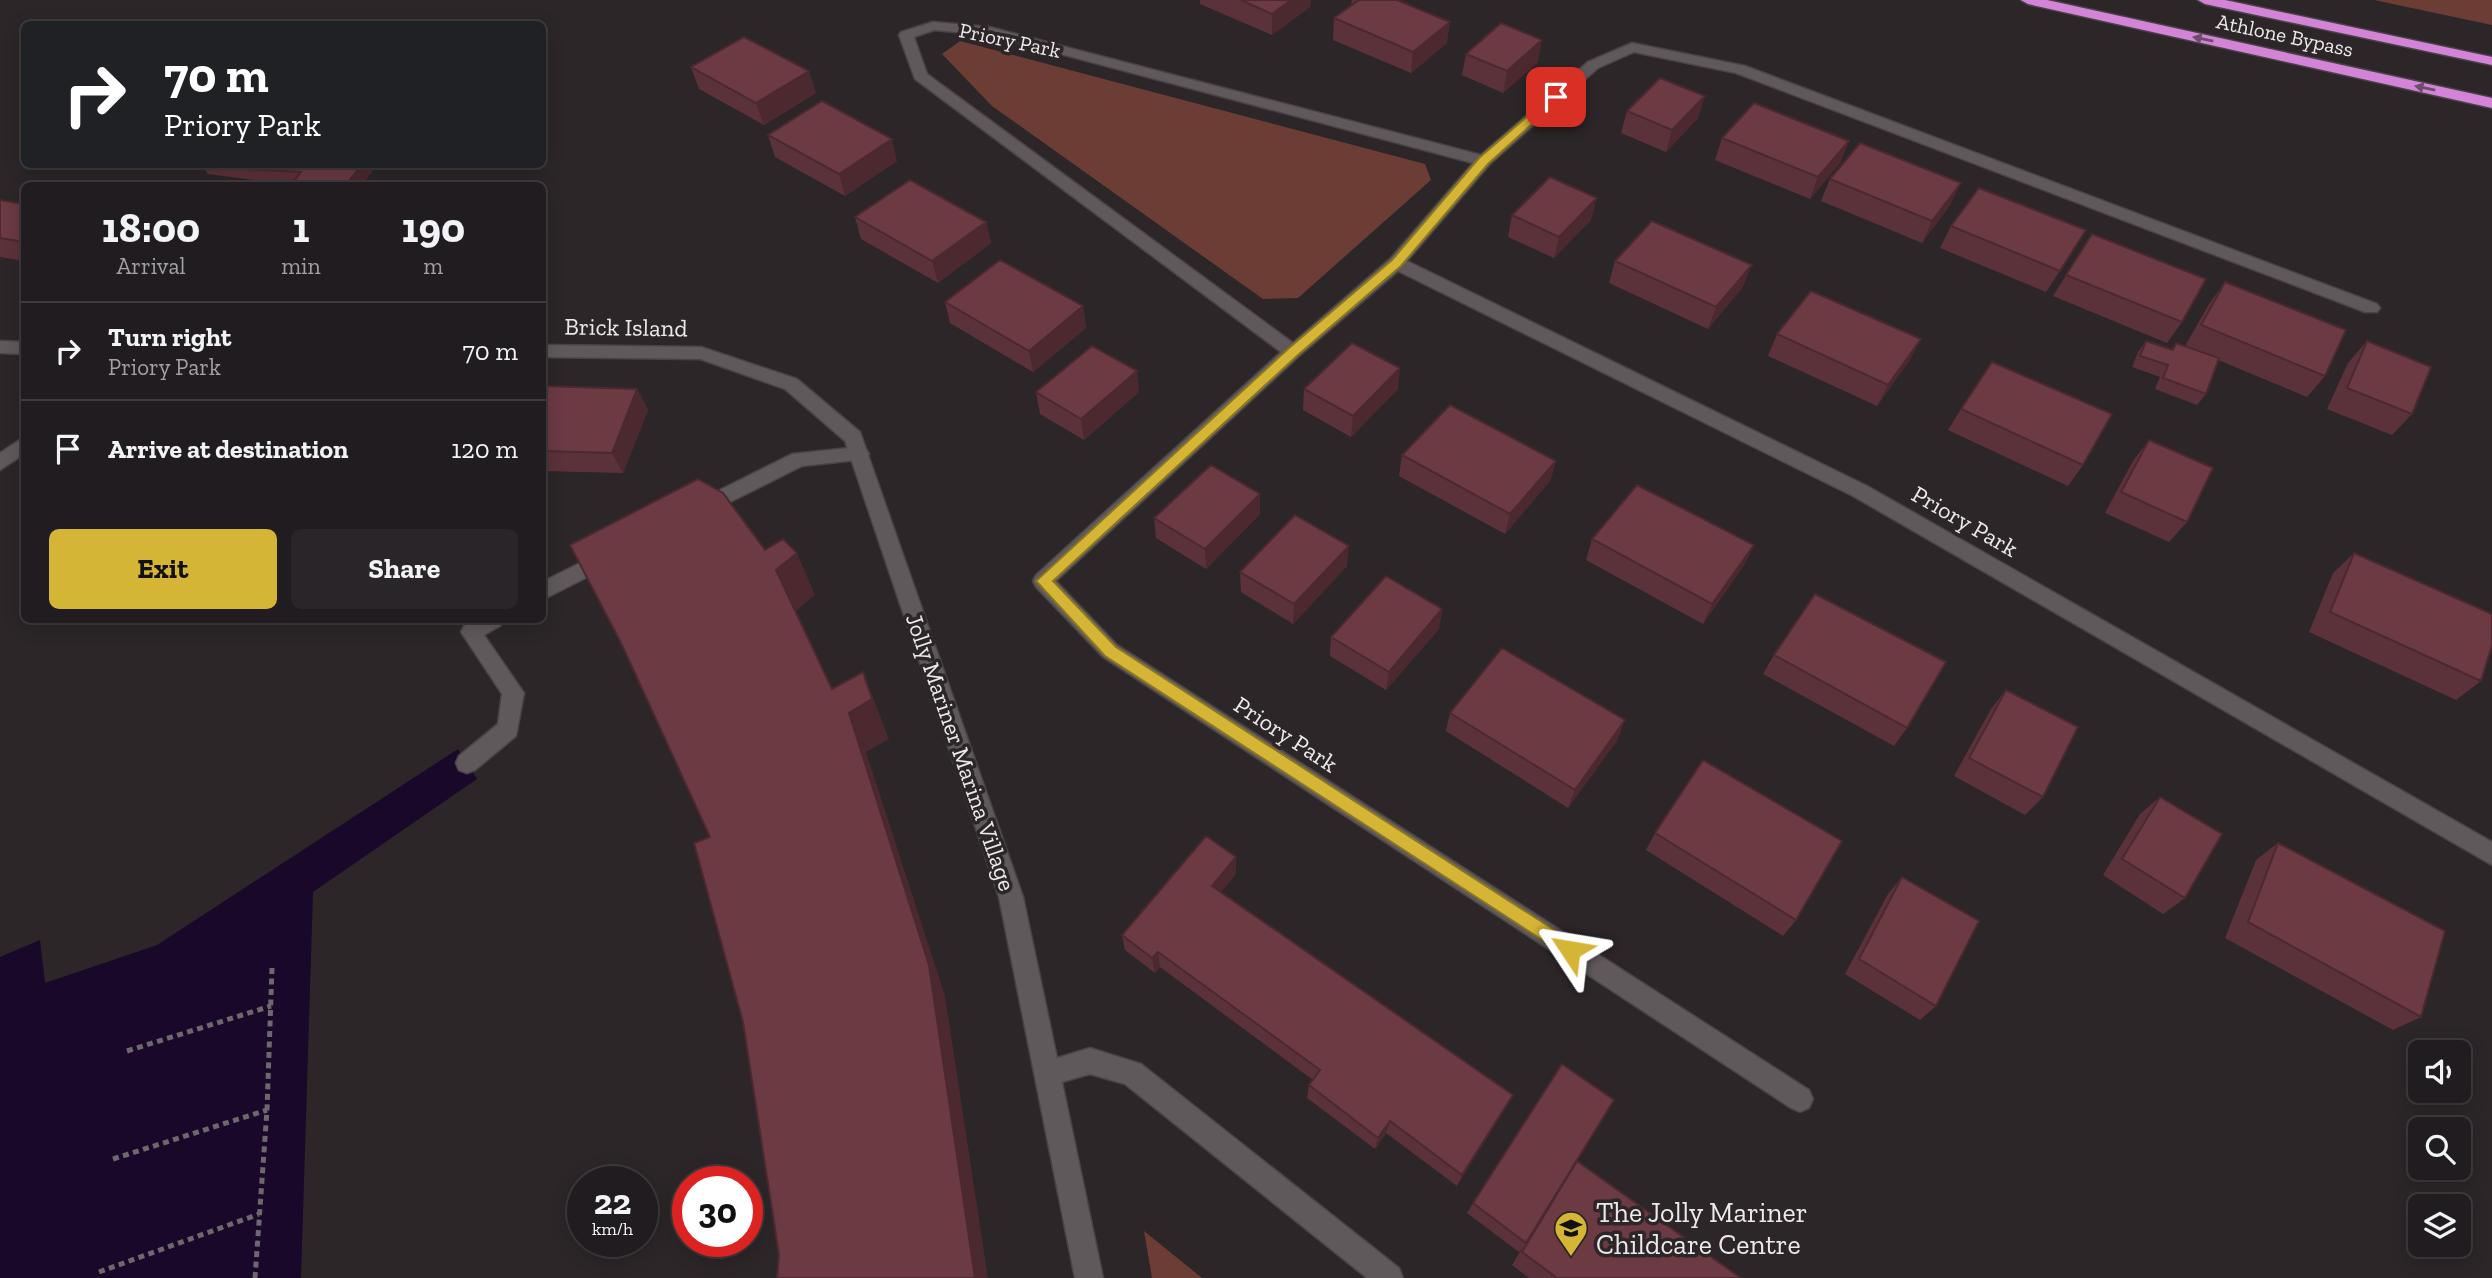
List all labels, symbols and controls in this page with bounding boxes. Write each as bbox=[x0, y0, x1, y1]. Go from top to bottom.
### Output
street label: Athlone Bypass bbox=[2214, 8, 2356, 62]
street label: Priory Park bbox=[957, 17, 1063, 63]
one-way arrow bbox=[2192, 33, 2214, 44]
text: 70 m bbox=[164, 46, 269, 105]
icon: right bbox=[49, 49, 140, 140]
pin bbox=[1526, 67, 1586, 127]
icon: arrive bbox=[1537, 78, 1575, 116]
one-way arrow bbox=[2414, 82, 2436, 93]
text: Priory Park bbox=[164, 106, 321, 144]
text: 18:00 bbox=[102, 202, 200, 253]
text: 1 bbox=[292, 202, 309, 253]
text: 190 bbox=[401, 202, 465, 253]
text: Arrival bbox=[116, 252, 186, 280]
text: min bbox=[281, 252, 321, 280]
text: m bbox=[423, 252, 443, 280]
street label: Brick Island bbox=[564, 311, 688, 343]
text: Turn right bbox=[108, 321, 231, 353]
icon: right bbox=[49, 332, 87, 370]
text: 70 m bbox=[462, 335, 518, 367]
text: Priory Park bbox=[108, 353, 221, 381]
icon: arrive bbox=[49, 430, 87, 468]
text: Arrive at destination bbox=[108, 433, 348, 465]
text: 120 m bbox=[451, 433, 518, 465]
street label: Priory Park bbox=[1907, 479, 2024, 563]
button: Exit bbox=[49, 529, 277, 609]
button: Share bbox=[291, 529, 518, 609]
street label: Jolly Mariner Marina Village bbox=[900, 609, 1022, 895]
street label: Priory Park bbox=[1229, 690, 1344, 779]
position arrow bbox=[1533, 913, 1607, 987]
map controls bbox=[2408, 1040, 2471, 1257]
button: sound bbox=[2408, 1040, 2471, 1103]
button: search bbox=[2408, 1117, 2471, 1180]
speed limit sign: 30 bbox=[672, 1166, 763, 1257]
text: 22 bbox=[594, 1181, 631, 1223]
button: layers bbox=[2408, 1194, 2471, 1257]
place label: The Jolly Mariner Childcare Centre bbox=[1596, 1196, 1808, 1261]
school or university icon: The Jolly Mariner Childcare Centre bbox=[1552, 1209, 1590, 1258]
text: km/h bbox=[592, 1218, 633, 1240]

